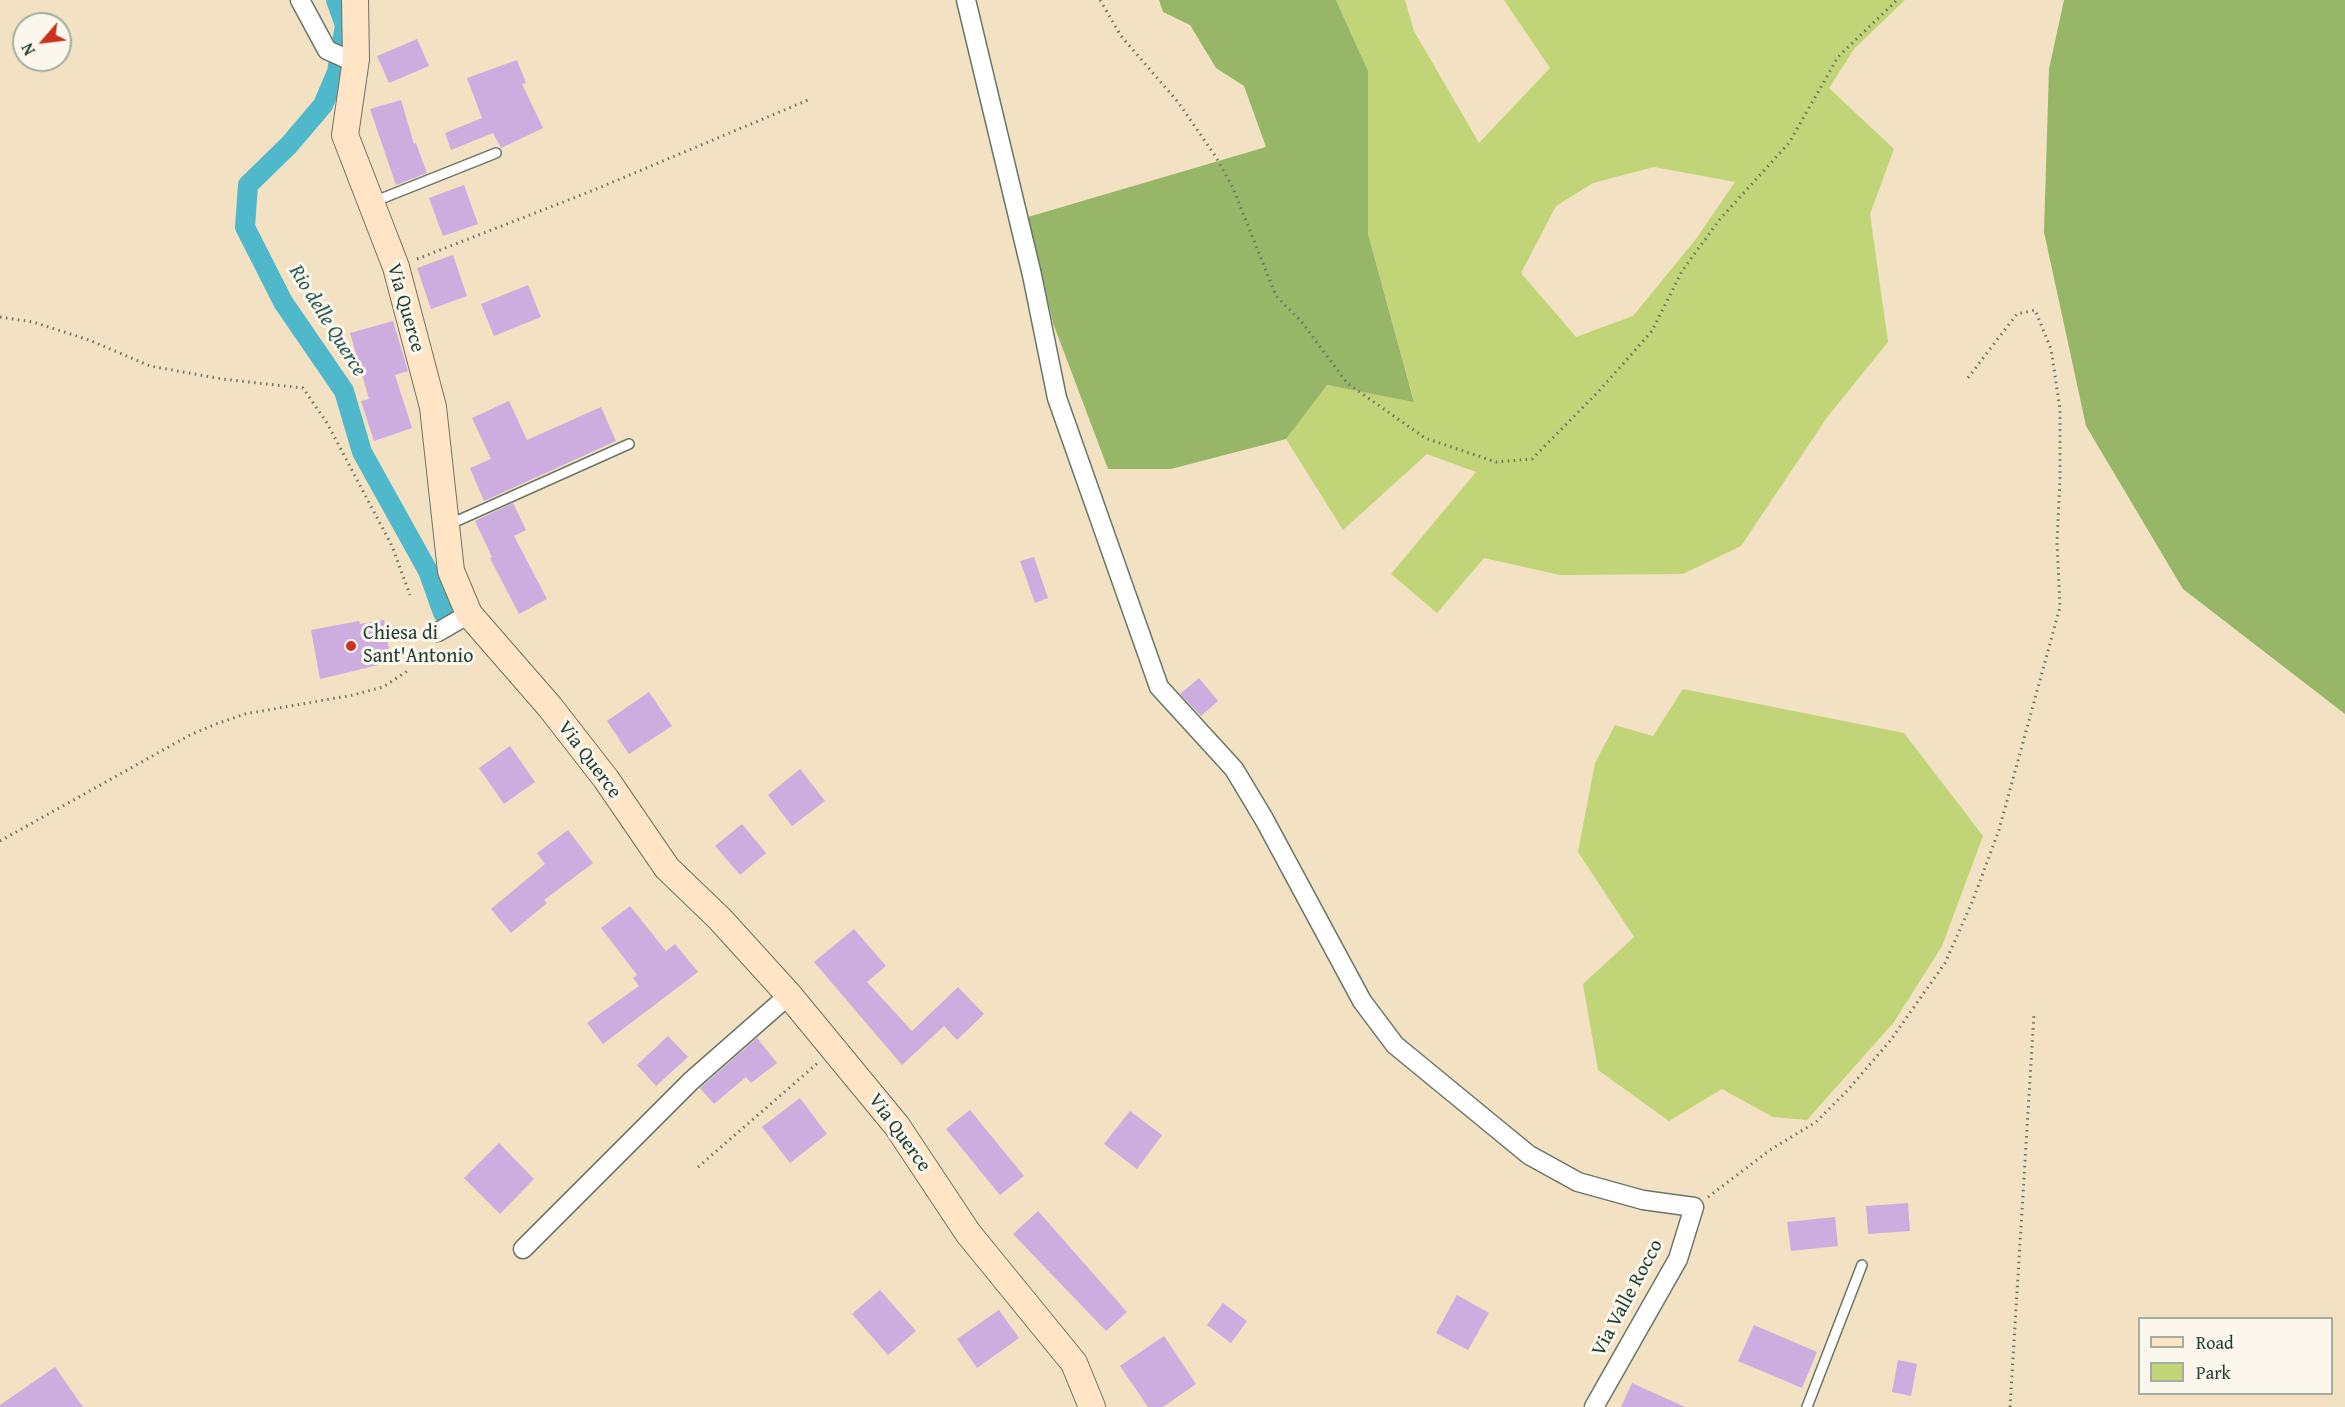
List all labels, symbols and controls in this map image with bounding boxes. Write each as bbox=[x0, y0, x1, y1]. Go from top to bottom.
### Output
north arrow bbox=[12, 12, 72, 72]
text: N bbox=[15, 39, 41, 60]
water label: Rio delle Querce bbox=[283, 261, 371, 381]
street label: Via Querce bbox=[381, 261, 429, 355]
place label: Chiesa di Sant'Antonio bbox=[363, 622, 473, 669]
marker: Chiesa di Sant'Antonio bbox=[344, 639, 358, 653]
street label: Via Querce bbox=[552, 716, 626, 804]
street label: Via Querce bbox=[863, 1089, 935, 1177]
street label: Via Valle Rocco bbox=[1587, 1236, 1669, 1360]
legend bbox=[2138, 1317, 2333, 1395]
text: Road bbox=[2196, 1329, 2234, 1356]
text: Park bbox=[2196, 1359, 2231, 1386]

